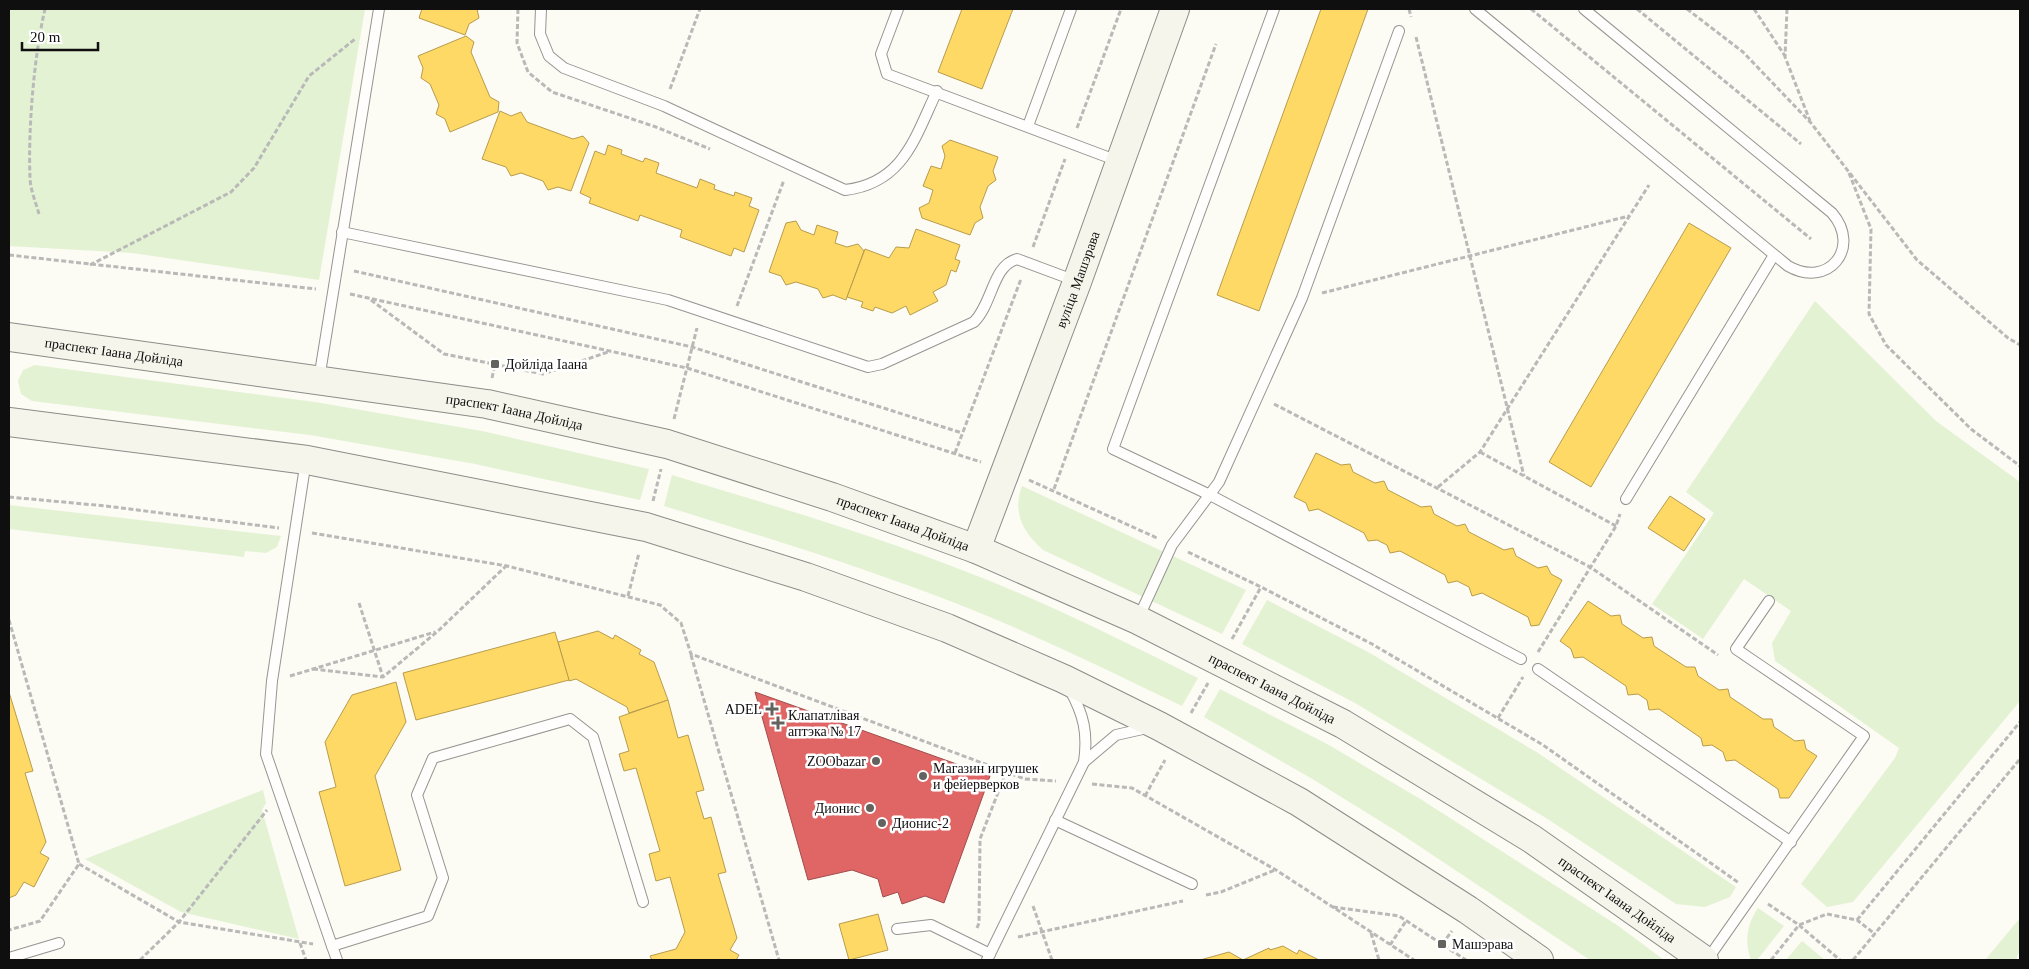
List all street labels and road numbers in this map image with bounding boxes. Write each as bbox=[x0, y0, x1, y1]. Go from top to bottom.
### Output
street label: вуліца Машэрава bbox=[1053, 228, 1102, 330]
street label: праспект Іаана Дойліда bbox=[44, 335, 185, 369]
street label: праспект Іаана Дойліда bbox=[445, 391, 585, 433]
street label: праспект Іаана Дойліда bbox=[835, 492, 972, 554]
street label: праспект Іаана Дойліда bbox=[1207, 650, 1339, 727]
street label: праспект Іаана Дойліда bbox=[1556, 853, 1680, 946]

